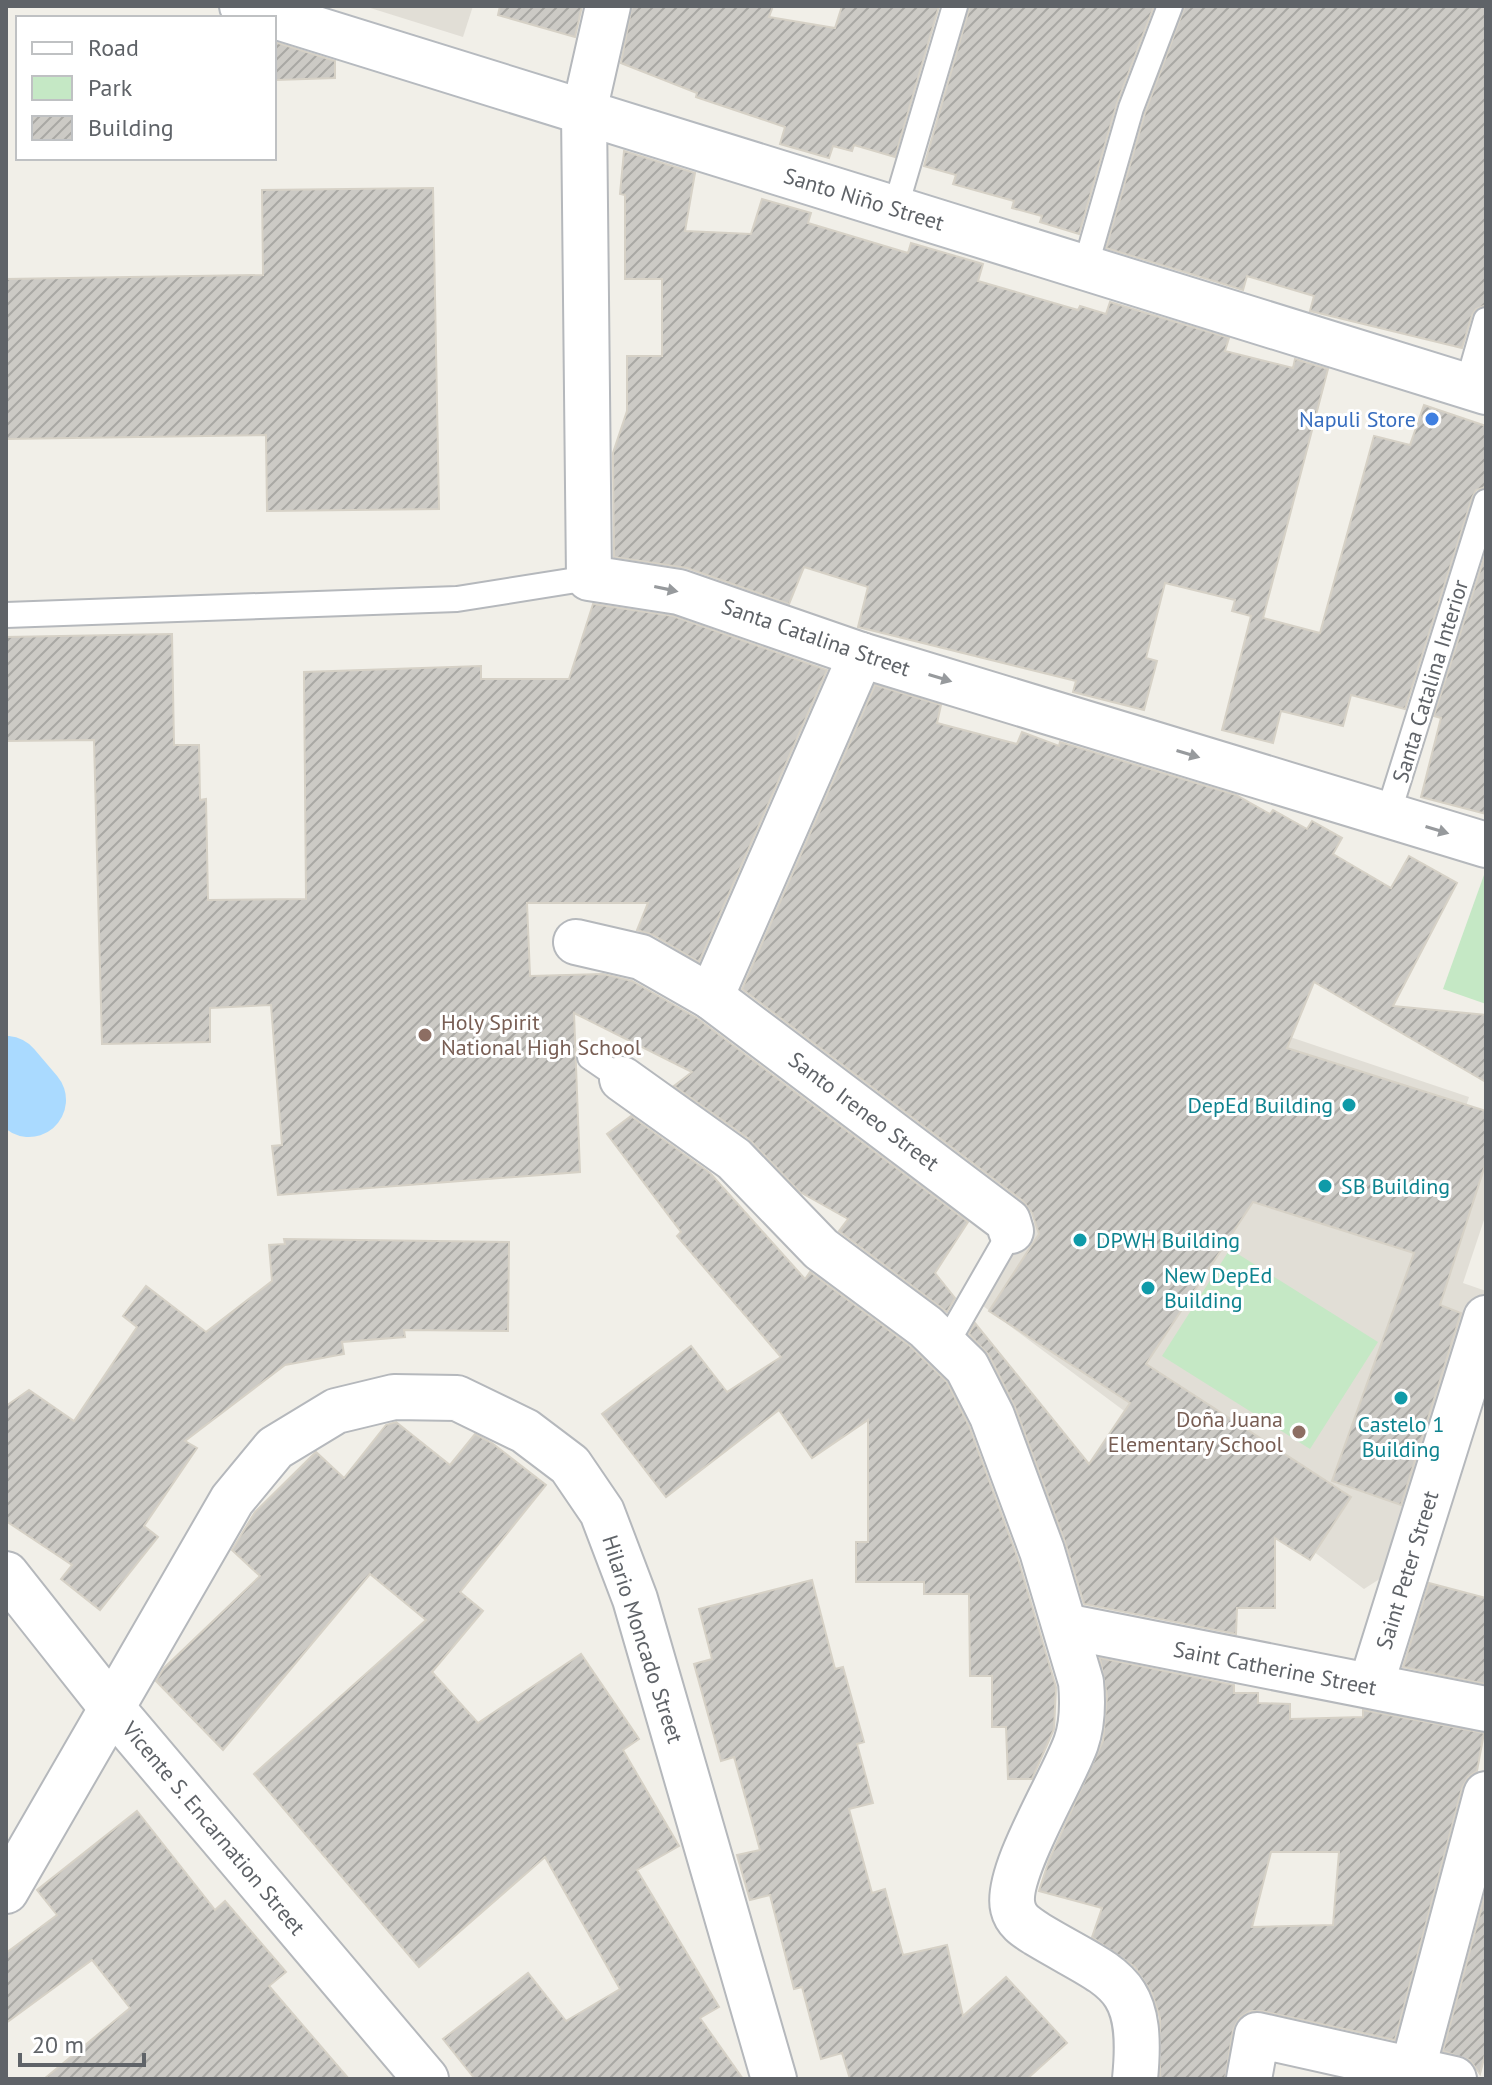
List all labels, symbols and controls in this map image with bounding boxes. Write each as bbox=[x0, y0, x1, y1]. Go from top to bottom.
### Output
legend bbox=[16, 16, 276, 160]
text: Road bbox=[88, 32, 139, 63]
text: Park bbox=[88, 72, 133, 103]
text: Building bbox=[88, 112, 174, 143]
street label: Santo Niño Street bbox=[780, 161, 948, 237]
place label: Napuli Store bbox=[1299, 405, 1416, 433]
marker: Napuli Store bbox=[1423, 410, 1441, 428]
street label: Santa Catalina Interior bbox=[1386, 576, 1474, 786]
one-way arrow bbox=[654, 583, 679, 596]
street label: Santa Catalina Street bbox=[718, 592, 915, 683]
one-way arrow bbox=[928, 673, 952, 685]
one-way arrow bbox=[1177, 748, 1201, 761]
one-way arrow bbox=[1426, 824, 1450, 837]
place label: Holy Spirit National High School bbox=[441, 1008, 642, 1061]
marker: Holy Spirit National High School bbox=[416, 1026, 434, 1044]
street label: Santo Ireneo Street bbox=[783, 1045, 945, 1177]
place label: DepEd Building bbox=[1187, 1091, 1333, 1119]
marker: DepEd Building bbox=[1340, 1096, 1358, 1114]
place label: SB Building bbox=[1341, 1172, 1450, 1200]
marker: SB Building bbox=[1316, 1177, 1334, 1195]
place label: DPWH Building bbox=[1096, 1226, 1240, 1254]
marker: DPWH Building bbox=[1071, 1231, 1089, 1249]
place label: New DepEd Building bbox=[1164, 1261, 1272, 1314]
marker: New DepEd Building bbox=[1139, 1279, 1157, 1297]
marker: Castelo 1 Building bbox=[1392, 1389, 1410, 1407]
place label: Doña Juana Elementary School bbox=[1108, 1405, 1284, 1458]
place label: Castelo 1 Building bbox=[1358, 1410, 1444, 1463]
marker: Doña Juana Elementary School bbox=[1290, 1423, 1308, 1441]
street label: Saint Peter Street bbox=[1370, 1487, 1445, 1653]
street label: Hilario Moncado Street bbox=[596, 1532, 690, 1747]
street label: Saint Catherine Street bbox=[1171, 1635, 1379, 1702]
street label: Vicente S. Encarnation Street bbox=[116, 1715, 312, 1941]
scale bar bbox=[20, 2017, 144, 2067]
text: 20 m bbox=[32, 2029, 84, 2060]

